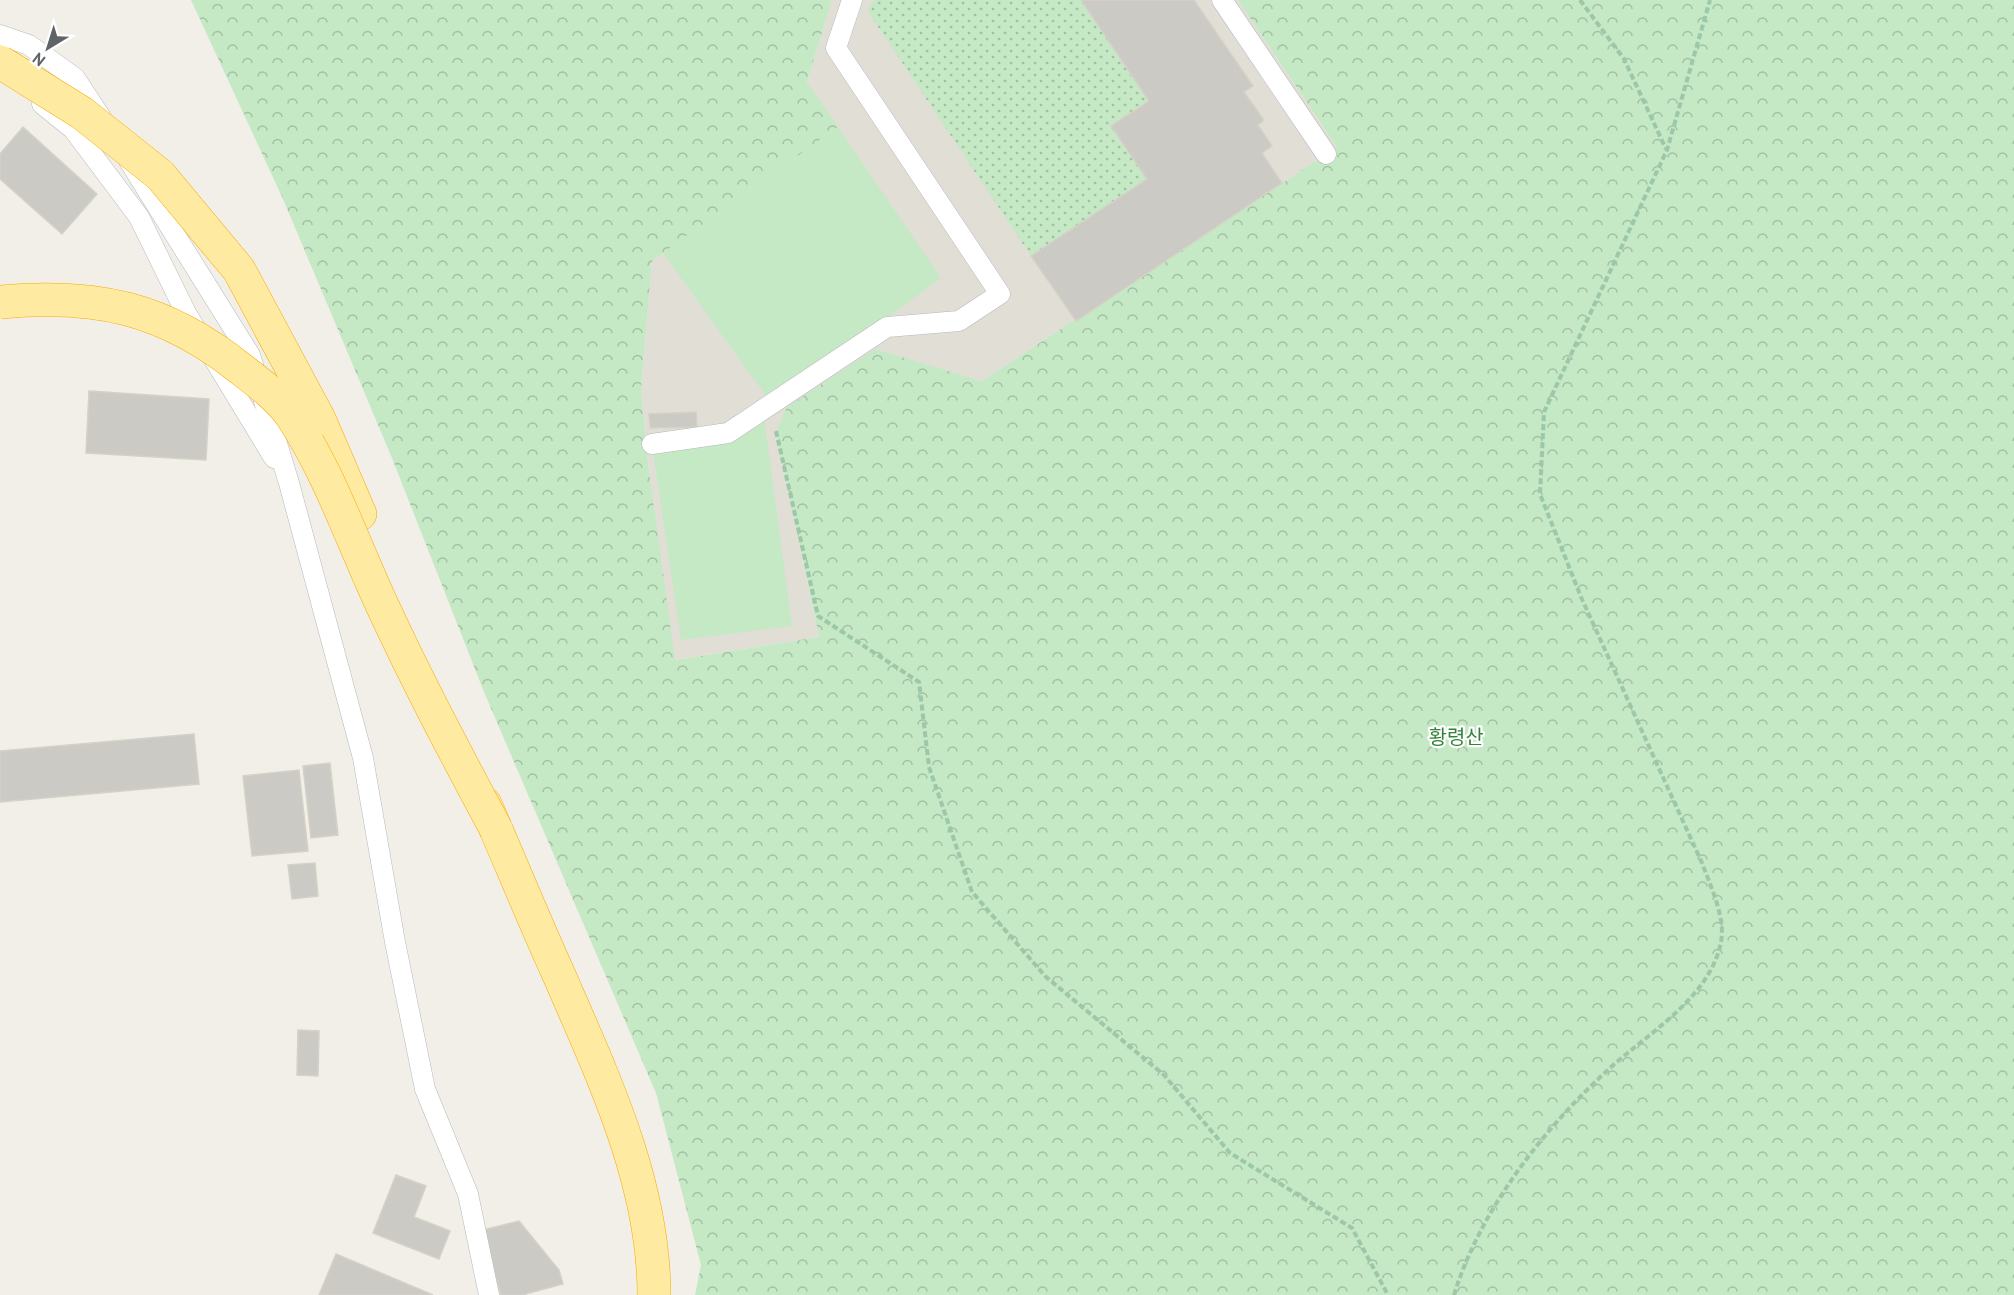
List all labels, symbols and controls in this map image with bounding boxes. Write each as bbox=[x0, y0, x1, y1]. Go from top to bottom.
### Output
north arrow bbox=[18, 18, 78, 78]
text: N bbox=[28, 49, 49, 71]
park label: 황령산 bbox=[1428, 724, 1484, 750]

